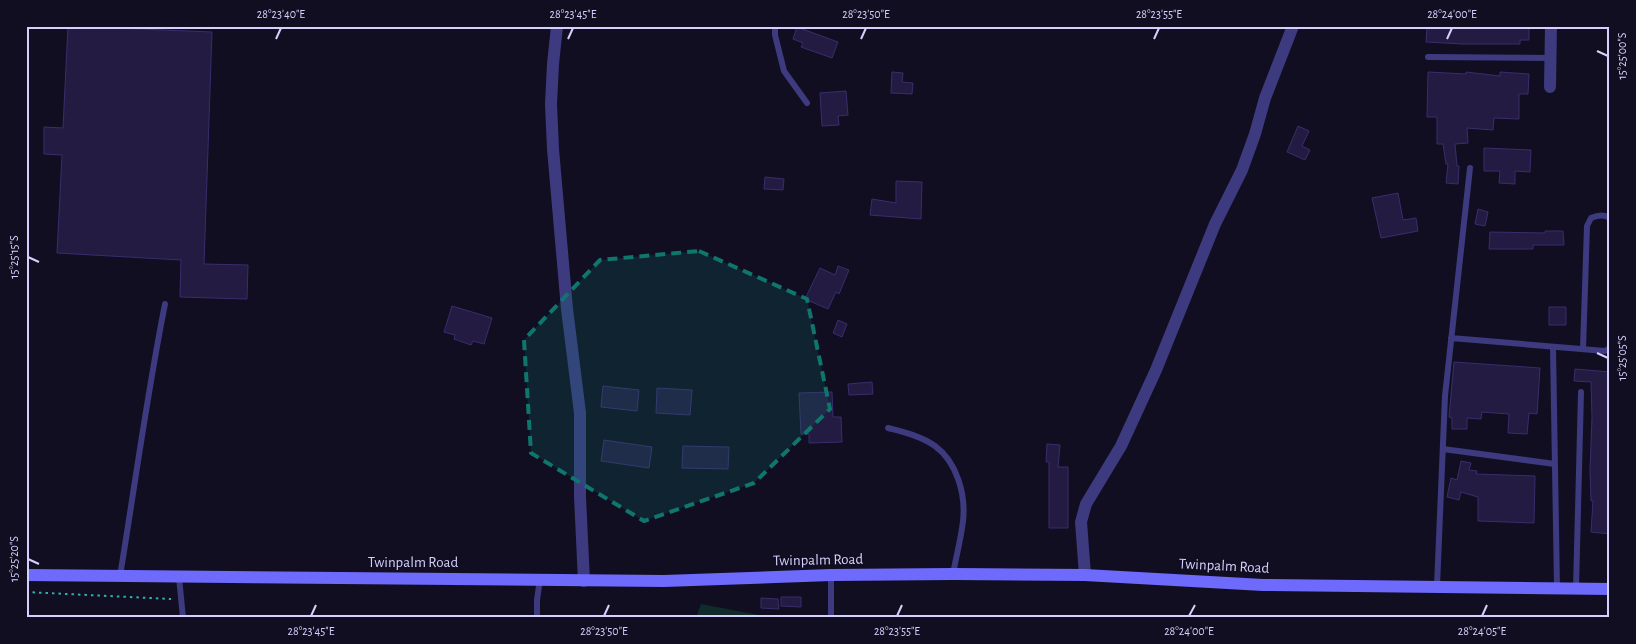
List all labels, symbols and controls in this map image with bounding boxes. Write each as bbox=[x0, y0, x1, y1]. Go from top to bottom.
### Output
text: 28°23'40"E bbox=[257, 8, 305, 20]
text: 28°23'45"E bbox=[550, 8, 597, 20]
text: 28°23'50"E bbox=[842, 8, 890, 20]
text: 28°23'55"E bbox=[1136, 8, 1182, 20]
text: 28°24'00"E bbox=[1427, 8, 1477, 20]
text: 15°25'00"S bbox=[1616, 32, 1628, 79]
text: 15°25'15"S bbox=[8, 235, 20, 279]
text: 15°25'05"S bbox=[1616, 335, 1628, 381]
text: 15°25'20"S bbox=[8, 536, 20, 582]
street label: Twinpalm Road bbox=[773, 552, 864, 568]
street label: Twinpalm Road bbox=[368, 555, 458, 570]
street label: Twinpalm Road bbox=[1178, 556, 1270, 576]
text: 28°23'45"E bbox=[288, 625, 335, 637]
text: 28°23'50"E bbox=[580, 625, 628, 637]
text: 28°23'55"E bbox=[874, 625, 920, 637]
text: 28°24'00"E bbox=[1164, 625, 1214, 637]
text: 28°24'05"E bbox=[1458, 625, 1506, 637]

